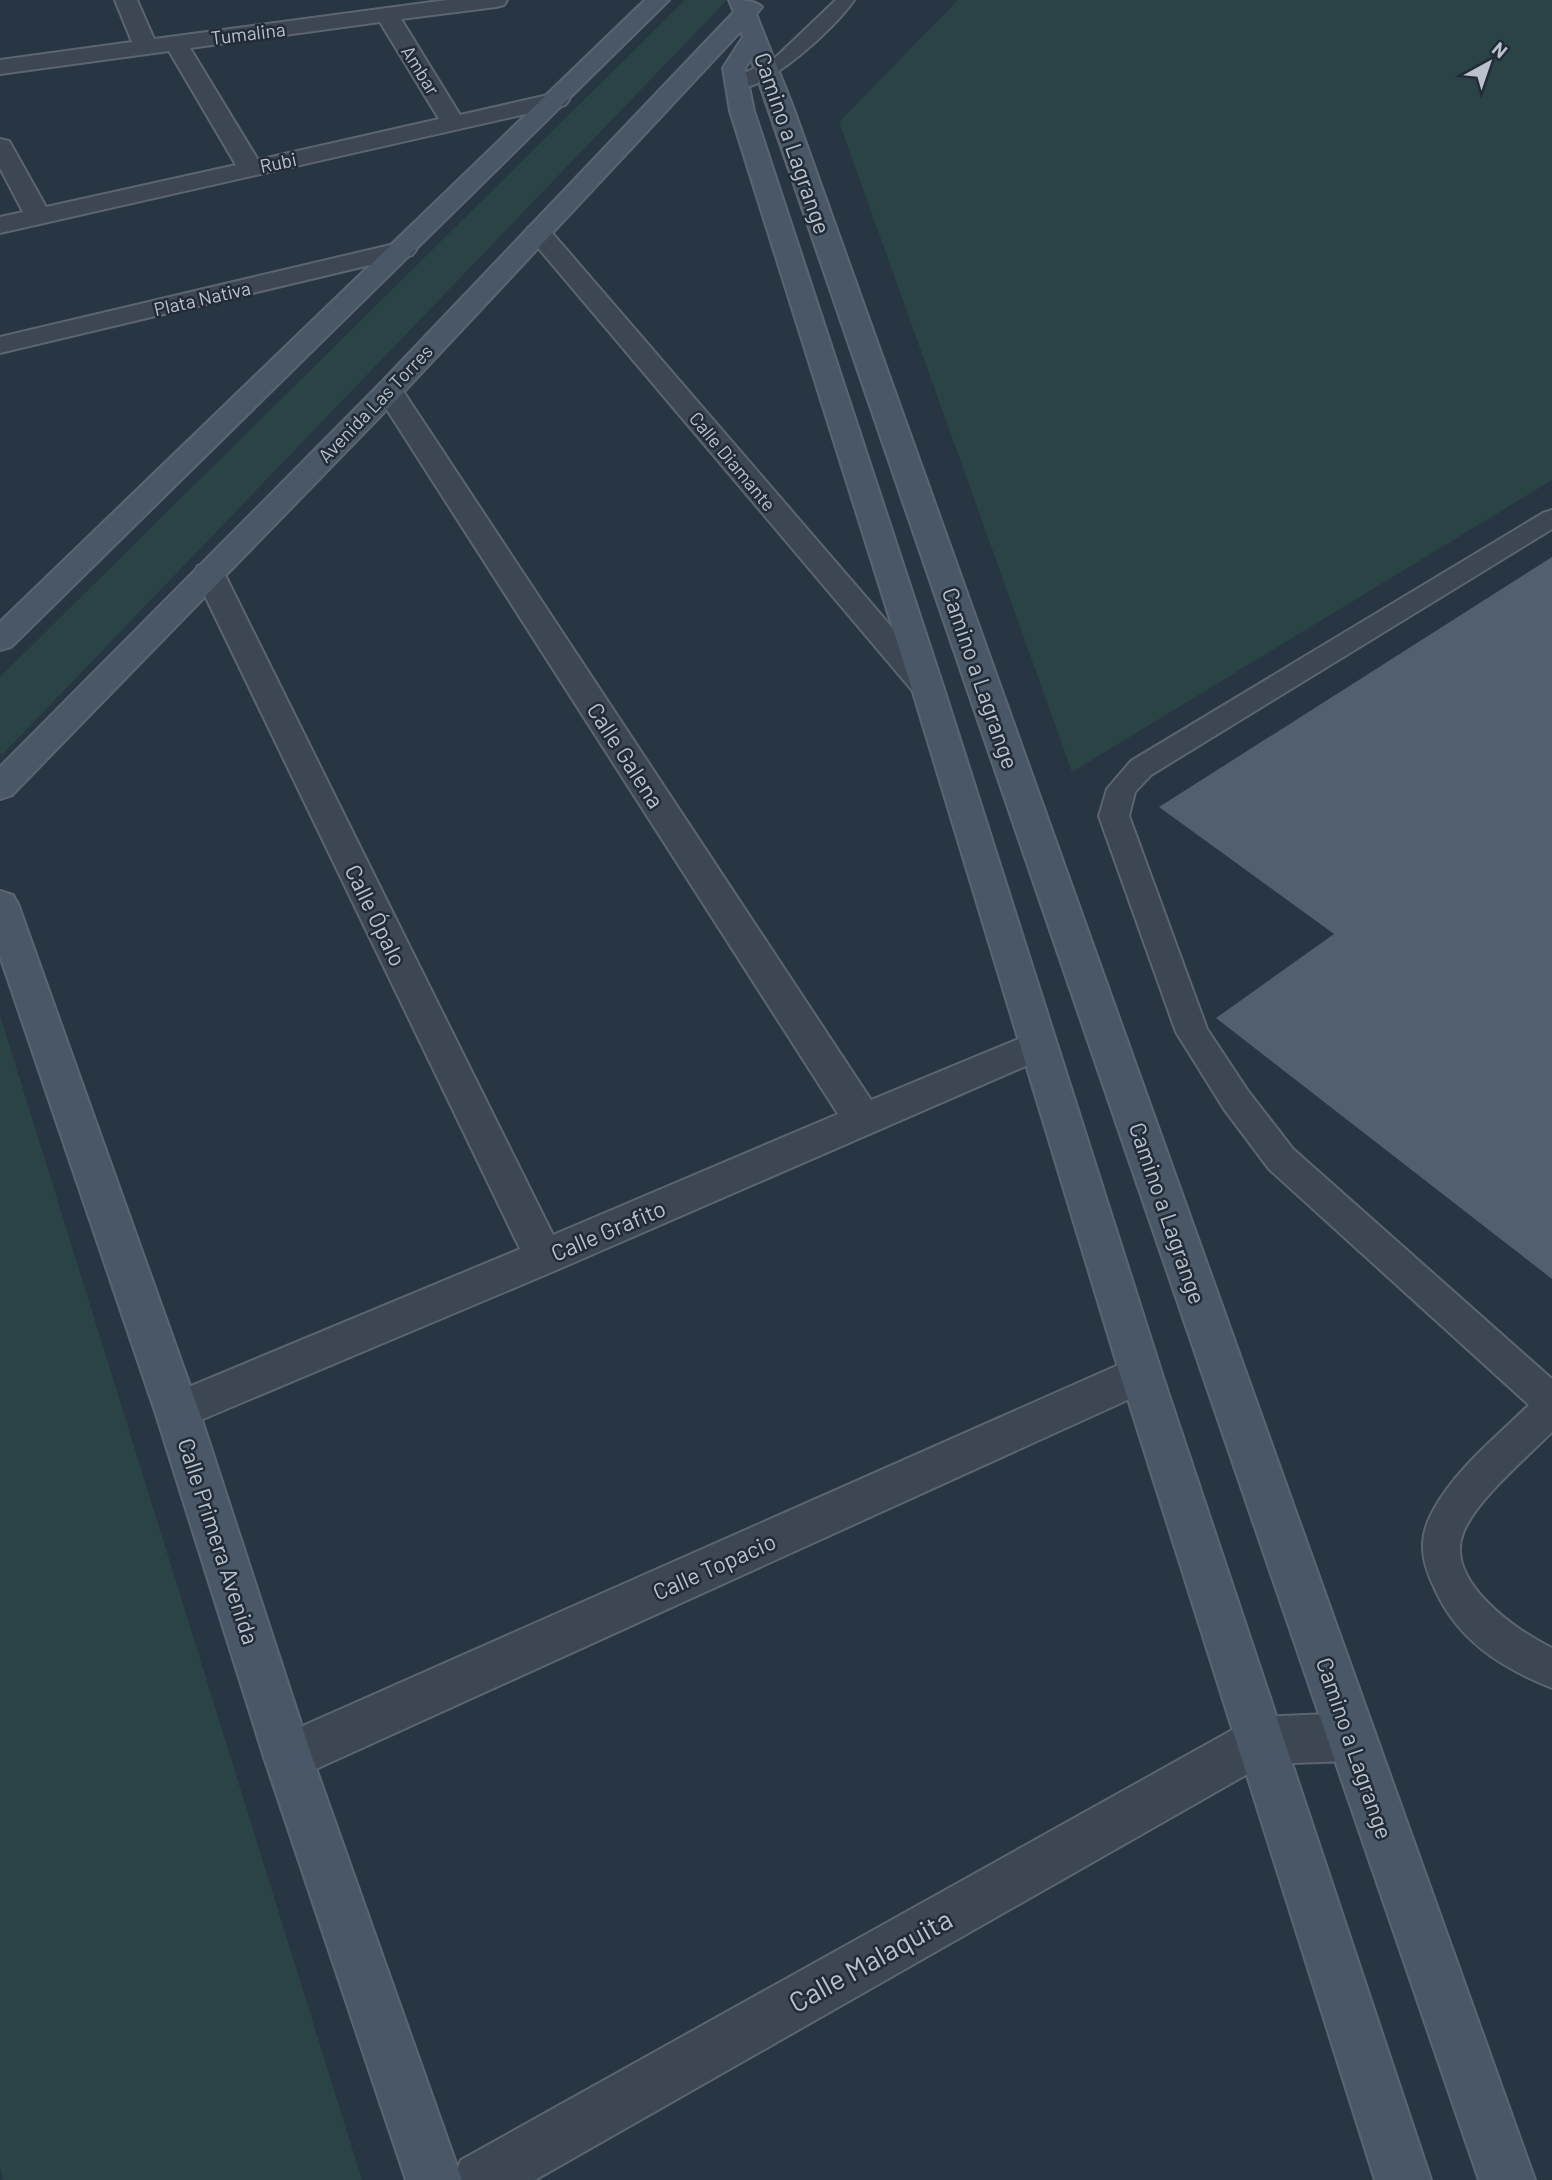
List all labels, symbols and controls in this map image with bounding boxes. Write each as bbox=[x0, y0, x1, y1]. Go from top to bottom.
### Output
street label: Tumalina bbox=[209, 17, 287, 49]
north arrow bbox=[1454, 28, 1524, 98]
text: N bbox=[1488, 37, 1512, 62]
street label: Ambar bbox=[397, 41, 445, 99]
street label: Camino a Lagrange bbox=[749, 48, 837, 238]
street label: Rubi bbox=[257, 147, 299, 177]
street label: Plata Nativa bbox=[151, 276, 253, 320]
street label: Avenida Las Torres bbox=[313, 339, 437, 467]
street label: Calle Diamante bbox=[685, 407, 781, 515]
street label: Camino a Lagrange bbox=[937, 583, 1025, 773]
street label: Calle Galena bbox=[581, 697, 671, 813]
street label: Calle Ópalo bbox=[339, 860, 413, 970]
street label: Camino a Lagrange bbox=[1124, 1118, 1212, 1308]
street label: Calle Grafito bbox=[546, 1193, 670, 1267]
street label: Calle Primera Avenida bbox=[172, 1434, 266, 1648]
street label: Calle Topacio bbox=[648, 1526, 780, 1606]
street label: Camino a Lagrange bbox=[1311, 1653, 1399, 1843]
street label: Calle Malaquita bbox=[782, 1901, 958, 2019]

